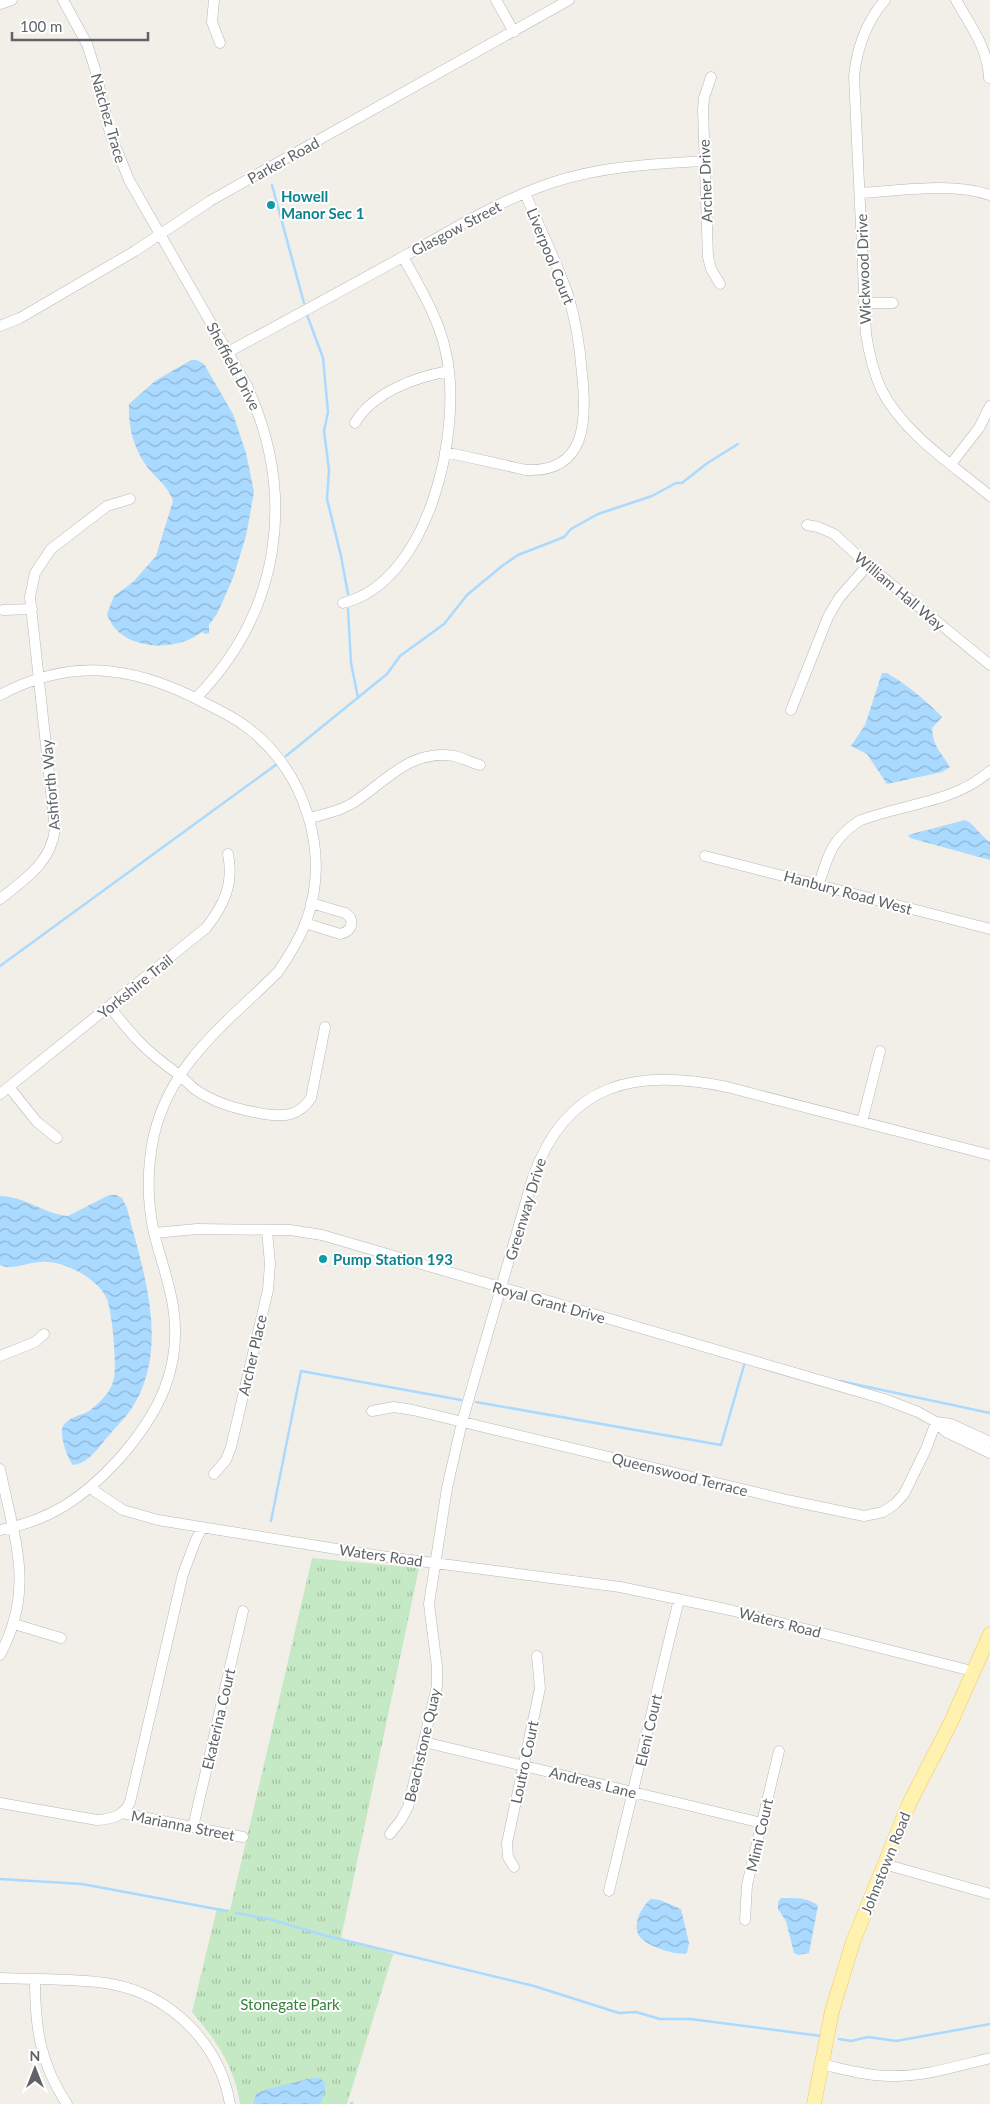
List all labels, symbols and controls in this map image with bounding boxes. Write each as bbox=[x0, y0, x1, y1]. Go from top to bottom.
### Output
scale bar bbox=[12, 10, 149, 42]
text: 100 m bbox=[20, 17, 62, 35]
street label: Natchez Trace bbox=[88, 71, 130, 165]
street label: Parker Road bbox=[244, 133, 322, 187]
street label: Archer Drive bbox=[695, 139, 715, 223]
place label: Howell Manor Sec 1 bbox=[281, 187, 364, 222]
street label: Glasgow Street bbox=[408, 196, 505, 259]
marker: Howell Manor Sec 1 bbox=[265, 199, 277, 211]
street label: Liverpool Court bbox=[523, 205, 579, 308]
street label: Wickwood Drive bbox=[852, 213, 874, 325]
street label: Sheffield Drive bbox=[203, 319, 265, 413]
street label: William Hall Way bbox=[851, 548, 949, 634]
street label: Ashforth Way bbox=[37, 739, 63, 831]
street label: Hanbury Road West bbox=[782, 866, 915, 918]
street label: Yorkshire Trail bbox=[94, 950, 176, 1022]
street label: Greenway Drive bbox=[501, 1156, 549, 1262]
place label: Pump Station 193 bbox=[333, 1250, 453, 1268]
marker: Pump Station 193 bbox=[317, 1253, 329, 1265]
street label: Royal Grant Drive bbox=[491, 1277, 608, 1327]
street label: Archer Place bbox=[234, 1313, 270, 1397]
street label: Queenswood Terrace bbox=[610, 1448, 750, 1500]
street label: Waters Road bbox=[338, 1540, 424, 1570]
street label: Waters Road bbox=[737, 1603, 823, 1641]
street label: Ekaterina Court bbox=[198, 1666, 239, 1771]
street label: Beachstone Quay bbox=[400, 1686, 444, 1804]
street label: Eleni Court bbox=[631, 1692, 665, 1768]
street label: Loutro Court bbox=[506, 1718, 542, 1805]
street label: Andreas Lane bbox=[548, 1762, 639, 1802]
street label: Mimi Court bbox=[742, 1796, 776, 1873]
street label: Marianna Street bbox=[130, 1806, 237, 1844]
street label: Johnstown Road bbox=[856, 1809, 914, 1917]
park label: Stonegate Park bbox=[240, 1995, 340, 2013]
north arrow bbox=[10, 2044, 60, 2094]
text: N bbox=[30, 2047, 40, 2064]

